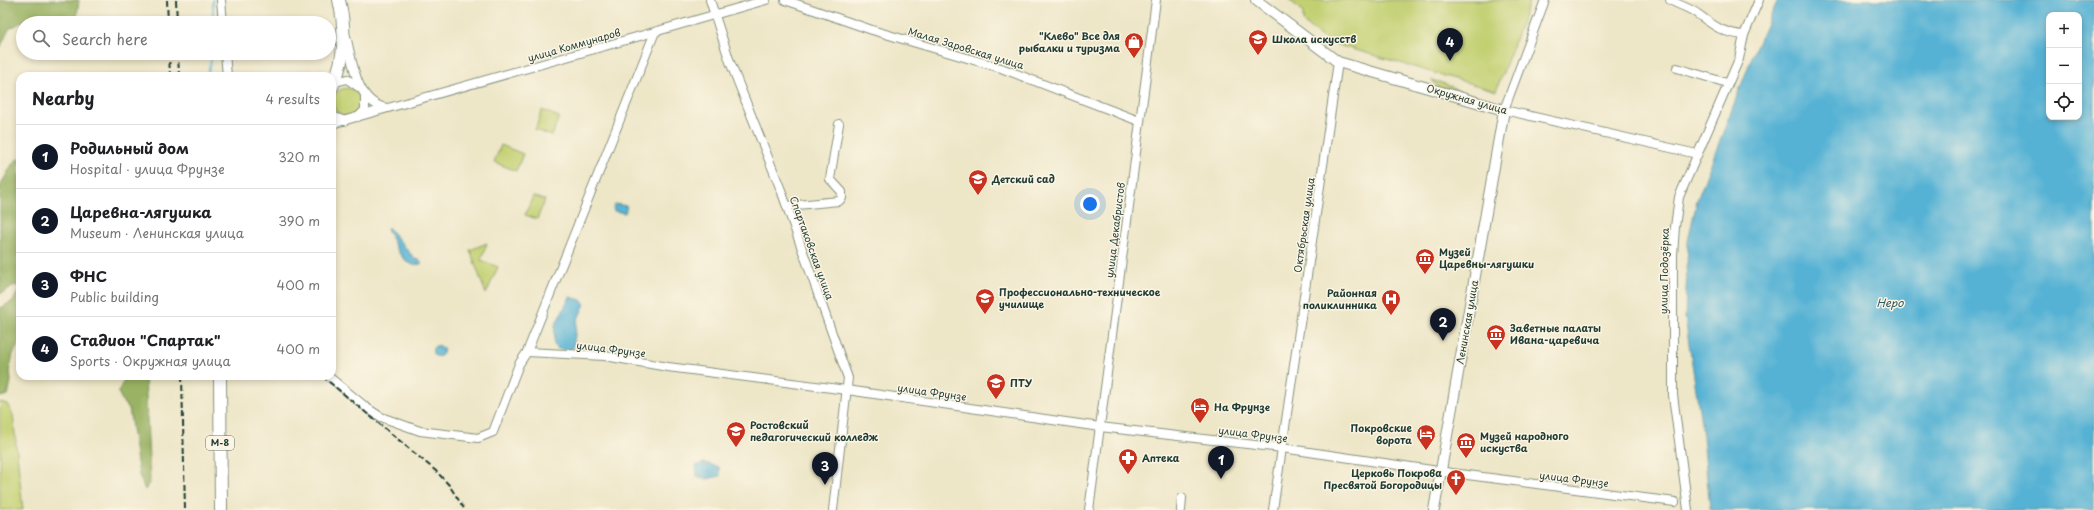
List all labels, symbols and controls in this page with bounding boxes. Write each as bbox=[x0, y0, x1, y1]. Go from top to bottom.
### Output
map controls bbox=[2046, 12, 2082, 120]
button: + bbox=[2046, 12, 2082, 48]
search box bbox=[16, 16, 336, 60]
street label: Малая Заровская улица bbox=[906, 23, 1027, 73]
street label: улица Коммунаров bbox=[526, 24, 622, 66]
icon: search bbox=[30, 27, 52, 49]
text: Search here bbox=[62, 27, 148, 50]
place label: "Клево" Все для рыбалки и туризма bbox=[1019, 28, 1120, 55]
school or university icon: Школа искусств bbox=[1247, 28, 1269, 56]
pin: 4 bbox=[1437, 28, 1463, 61]
shop icon: "Клево" Все для рыбалки и туризма bbox=[1123, 31, 1145, 59]
place label: Школа искусств bbox=[1272, 31, 1356, 46]
button: − bbox=[2046, 48, 2082, 84]
street label: Окружная улица bbox=[1425, 80, 1510, 117]
button: locate bbox=[2046, 84, 2082, 120]
text: Nearby bbox=[32, 85, 94, 111]
text: 4 results bbox=[266, 89, 320, 108]
text: Родильный дом bbox=[70, 136, 189, 159]
text: 1 bbox=[42, 147, 48, 166]
text: 320 m bbox=[278, 147, 320, 166]
text: Hospital · улица Фрунзе bbox=[70, 159, 224, 178]
school or university icon: Детский сад bbox=[967, 168, 989, 196]
place label: Детский сад bbox=[991, 171, 1055, 186]
street label: Октябрьская улица bbox=[1289, 176, 1318, 274]
street label: улица Декабристов bbox=[1101, 181, 1128, 279]
street label: Спартаковская улица bbox=[787, 194, 838, 302]
your location bbox=[1080, 194, 1100, 214]
text: Царевна-лягушка bbox=[70, 200, 212, 223]
text: 2 bbox=[40, 211, 50, 230]
text: 390 m bbox=[278, 211, 320, 230]
text: Museum · Ленинская улица bbox=[70, 223, 244, 242]
street label: улица Подозёрка bbox=[1655, 227, 1672, 314]
place label: Музей Царевны-лягушки bbox=[1439, 244, 1534, 272]
museum icon: Музей Царевны-лягушки bbox=[1414, 247, 1436, 275]
text: ФНС bbox=[70, 264, 107, 287]
text: 3 bbox=[41, 275, 49, 294]
text: 400 m bbox=[277, 275, 320, 294]
street label: Ленинская улица bbox=[1452, 278, 1481, 365]
place label: Профессионально-техническое училище bbox=[999, 284, 1161, 312]
place label: Районная поликлинника bbox=[1303, 285, 1377, 312]
text: Public building bbox=[70, 287, 159, 306]
school or university icon: Профессионально-техническое училище bbox=[974, 287, 996, 315]
hospital icon: Районная поликлинника bbox=[1380, 288, 1402, 316]
water label: Неро bbox=[1877, 294, 1904, 311]
pin: 2 bbox=[1430, 308, 1456, 341]
place label: Заветные палаты Ивана-царевича bbox=[1509, 320, 1601, 347]
museum icon: Заветные палаты Ивана-царевича bbox=[1485, 323, 1507, 351]
text: Стадион "Спартак" bbox=[70, 328, 221, 351]
street label: улица Фрунзе bbox=[576, 337, 646, 360]
text: 4 bbox=[41, 339, 49, 358]
text: 400 m bbox=[277, 339, 320, 358]
text: Sports · Окружная улица bbox=[70, 351, 231, 370]
school or university icon: ПТУ bbox=[985, 372, 1007, 400]
place label: ПТУ bbox=[1010, 375, 1033, 390]
street label: улица Фрунзе bbox=[897, 379, 967, 404]
hotel icon: На Фрунзе bbox=[1189, 396, 1211, 424]
place label: На Фрунзе bbox=[1214, 399, 1270, 414]
place label: Ростовский педагогический колледж bbox=[750, 417, 879, 444]
school or university icon: Ростовский педагогический колледж bbox=[725, 420, 747, 448]
place label: Покровские ворота bbox=[1351, 420, 1413, 447]
street label: улица Фрунзе bbox=[1218, 422, 1288, 445]
hotel icon: Покровские ворота bbox=[1415, 423, 1437, 451]
place label: Музей народного искуства bbox=[1480, 428, 1569, 456]
museum icon: Музей народного искуства bbox=[1455, 431, 1477, 459]
road number: М-8 bbox=[206, 436, 234, 450]
pin: 1 bbox=[1208, 446, 1234, 479]
pharmacy icon: Аптека bbox=[1117, 447, 1139, 475]
place label: Аптека bbox=[1142, 450, 1180, 465]
pin: 3 bbox=[812, 452, 838, 485]
place label: Церковь Покрова Пресвятой Богородицы bbox=[1324, 465, 1442, 492]
street label: улица Фрунзе bbox=[1539, 467, 1609, 490]
church icon: Церковь Покрова Пресвятой Богородицы bbox=[1445, 468, 1467, 496]

